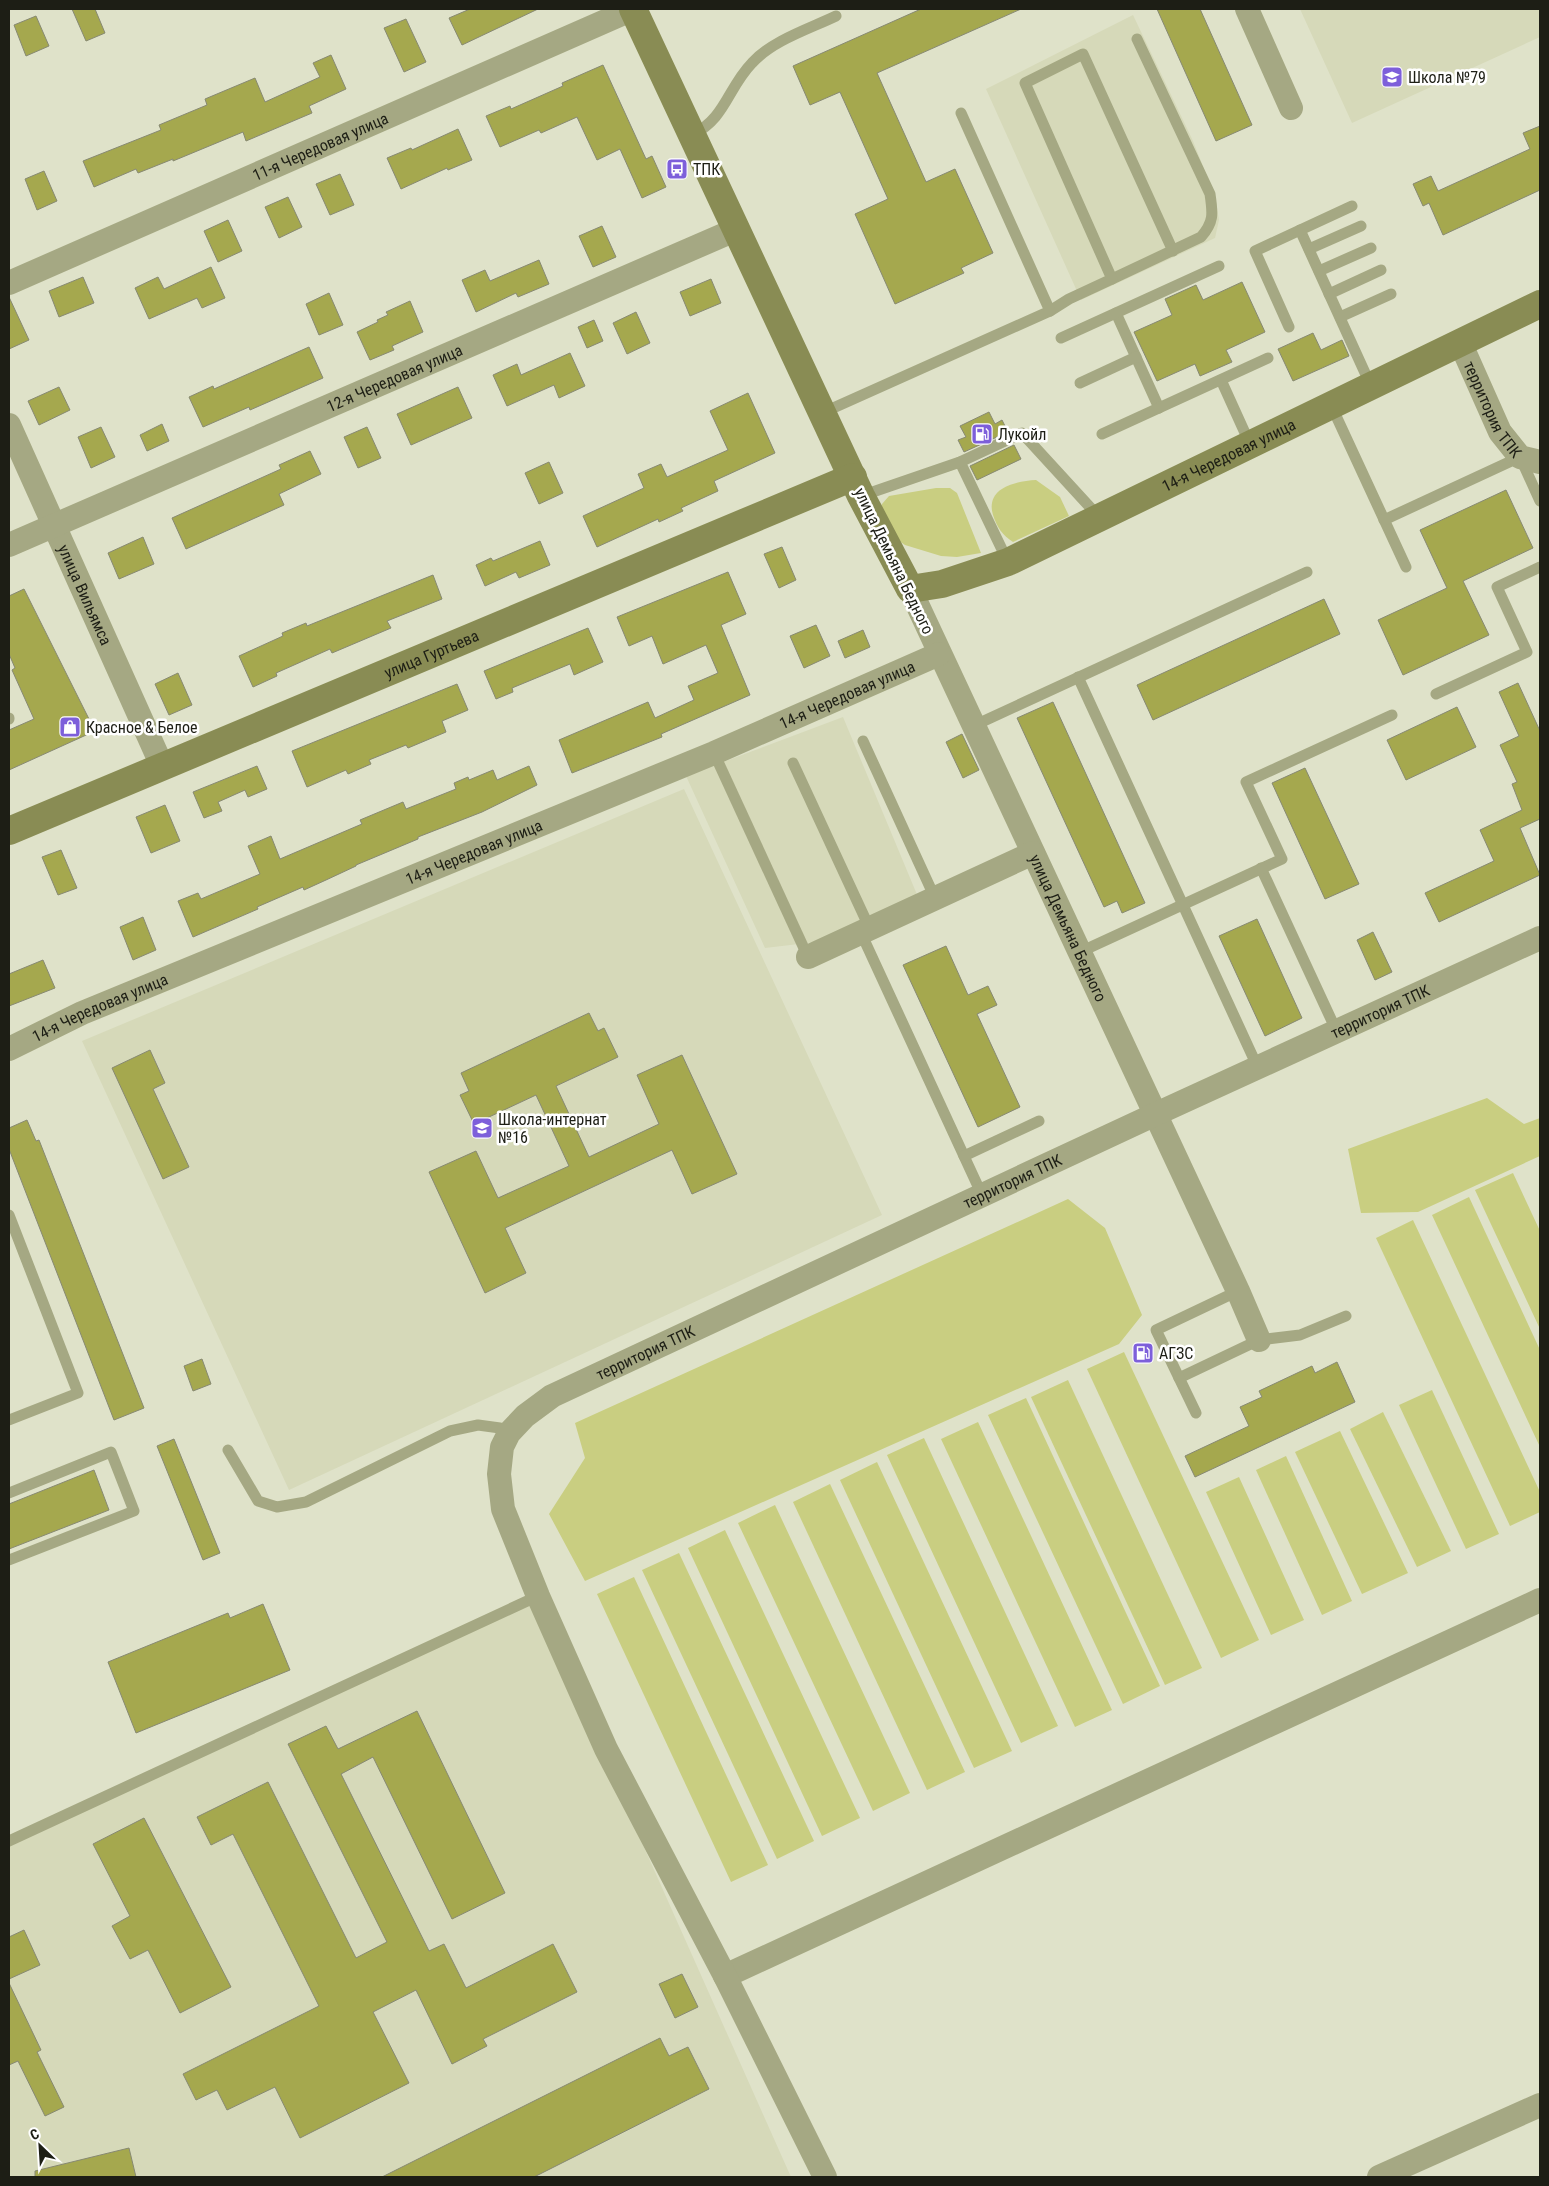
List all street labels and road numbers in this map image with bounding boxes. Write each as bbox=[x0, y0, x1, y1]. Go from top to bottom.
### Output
street label: 11-я Чередовая улица bbox=[250, 108, 391, 184]
street label: 12-я Чередовая улица bbox=[323, 340, 465, 416]
street label: территория ТПК bbox=[1460, 358, 1526, 461]
street label: 14-я Чередовая улица bbox=[1159, 415, 1299, 495]
street label: улица Демьяна Бедного bbox=[850, 485, 938, 637]
street label: улица Вильямса bbox=[54, 541, 116, 648]
street label: улица Гуртьева bbox=[381, 626, 481, 682]
street label: 14-я Чередовая улица bbox=[776, 656, 918, 733]
street label: 14-я Чередовая улица bbox=[403, 815, 545, 888]
street label: улица Демьяна Бедного bbox=[1026, 851, 1111, 1005]
street label: 14-я Чередовая улица bbox=[29, 969, 170, 1046]
street label: территория ТПК bbox=[1328, 980, 1432, 1042]
street label: территория ТПК bbox=[960, 1150, 1065, 1212]
street label: территория ТПК bbox=[593, 1321, 698, 1384]

